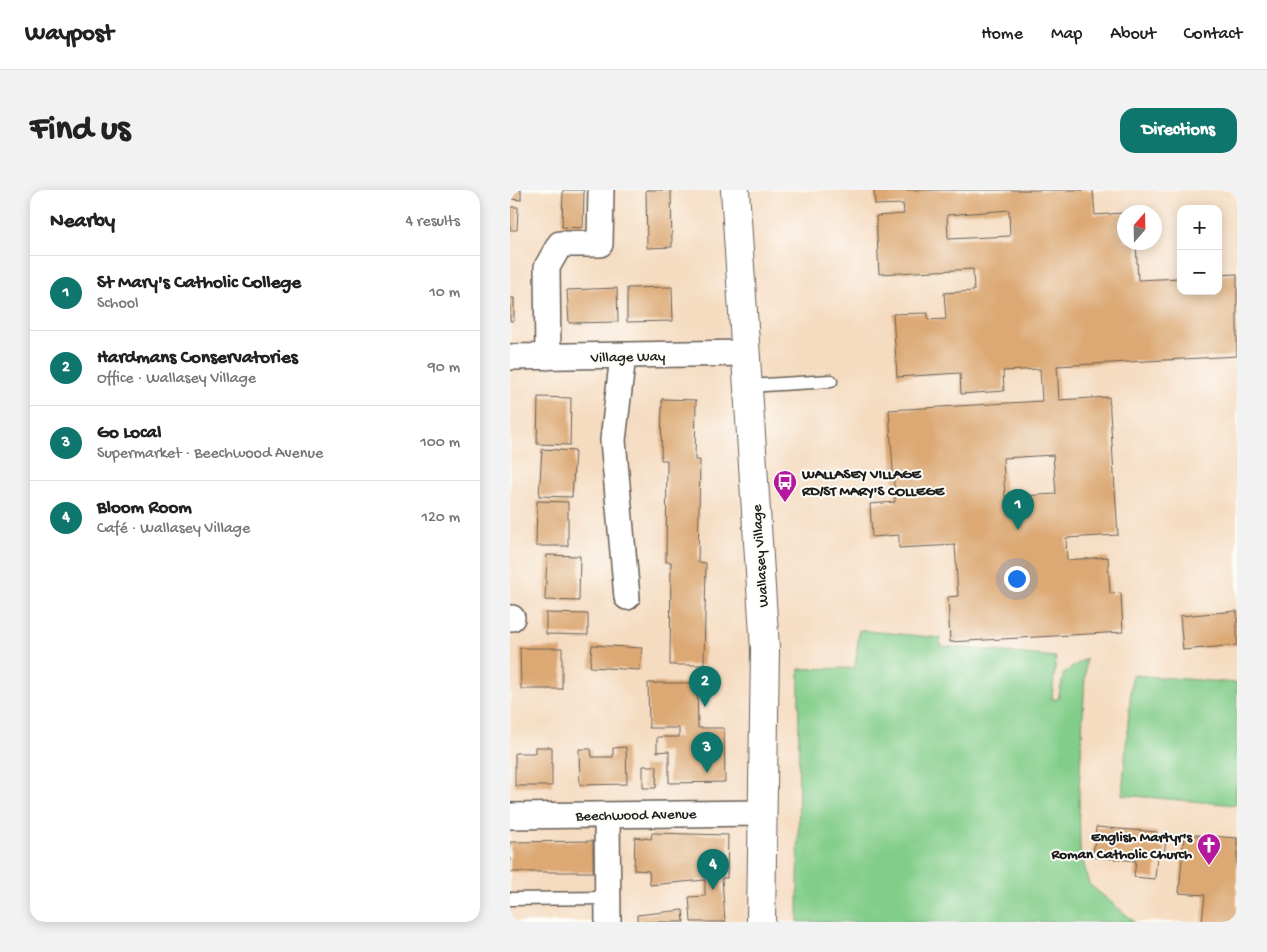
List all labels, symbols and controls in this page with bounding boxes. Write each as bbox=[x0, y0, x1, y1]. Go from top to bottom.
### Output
text: Waypost bbox=[25, 20, 113, 49]
text: Home bbox=[981, 24, 1023, 45]
text: Map bbox=[1051, 24, 1082, 45]
text: About bbox=[1110, 24, 1156, 45]
text: Contact bbox=[1184, 24, 1242, 45]
button: Directions bbox=[1120, 108, 1237, 153]
text: Find us bbox=[30, 110, 130, 151]
north arrow bbox=[1117, 205, 1162, 250]
map controls bbox=[1177, 205, 1222, 295]
button: + bbox=[1177, 205, 1222, 250]
text: Nearby bbox=[50, 210, 115, 235]
text: 4 results bbox=[405, 213, 460, 232]
button: − bbox=[1177, 250, 1222, 295]
text: St Mary's Catholic College bbox=[97, 272, 301, 295]
text: 1 bbox=[63, 284, 69, 303]
text: 10 m bbox=[429, 284, 460, 303]
text: School bbox=[97, 295, 139, 314]
text: Hardmans Conservatories bbox=[97, 347, 298, 370]
street label: Village Way bbox=[589, 348, 666, 368]
text: 2 bbox=[62, 359, 70, 378]
text: 90 m bbox=[428, 359, 460, 378]
text: Office · Wallasey Village bbox=[97, 370, 256, 389]
text: Go Local bbox=[97, 422, 161, 445]
text: 3 bbox=[62, 434, 70, 453]
text: 100 m bbox=[420, 434, 460, 453]
text: Supermarket · Beechwood Avenue bbox=[97, 445, 323, 464]
place label: WALLASEY VILLAGE RD/ST MARY'S COLLEGE bbox=[801, 466, 946, 501]
bus stop icon: WALLASEY VILLAGE RD/ST MARY'S COLLEGE bbox=[772, 469, 798, 503]
pin: 1 bbox=[1002, 489, 1034, 530]
text: Bloom Room bbox=[97, 497, 192, 520]
street label: Wallasey Village bbox=[748, 504, 774, 608]
text: 4 bbox=[62, 509, 70, 528]
text: 120 m bbox=[421, 509, 460, 528]
text: Café · Wallasey Village bbox=[97, 520, 250, 539]
your location bbox=[1004, 566, 1030, 592]
pin: 2 bbox=[689, 666, 721, 707]
pin: 3 bbox=[691, 732, 723, 773]
street label: Beechwood Avenue bbox=[574, 806, 697, 826]
place label: English Martyr's Roman Catholic Church bbox=[1050, 829, 1193, 864]
church icon: English Martyr's Roman Catholic Church bbox=[1196, 832, 1222, 866]
pin: 4 bbox=[697, 849, 729, 890]

